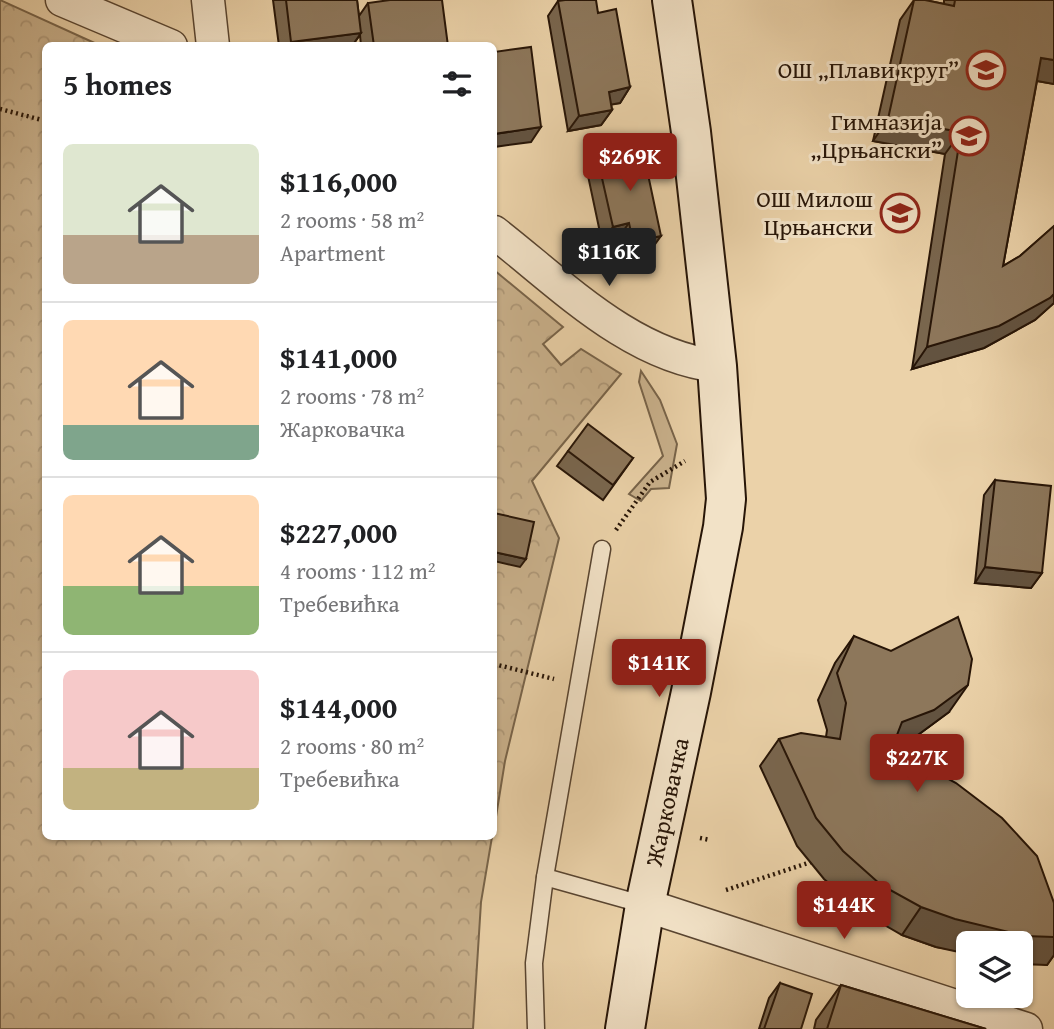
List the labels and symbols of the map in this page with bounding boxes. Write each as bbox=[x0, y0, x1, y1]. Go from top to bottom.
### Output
school or university icon: ОШ „Плави круг” bbox=[965, 49, 1007, 91]
place label: ОШ „Плави круг” bbox=[778, 52, 959, 87]
place label: Гимназија „Црњански” bbox=[811, 104, 943, 167]
school or university icon: Гимназија „Црњански” bbox=[948, 115, 990, 157]
pin: $269K bbox=[581, 134, 679, 193]
place label: ОШ Милош Црњански bbox=[756, 181, 873, 244]
school or university icon: ОШ Милош Црњански bbox=[879, 192, 921, 234]
pin: $116K bbox=[560, 229, 658, 288]
pin: $141K bbox=[610, 640, 708, 699]
street label: Жарковачка bbox=[636, 734, 698, 870]
pin: $227K bbox=[868, 734, 966, 794]
pin: $144K bbox=[795, 881, 893, 941]

